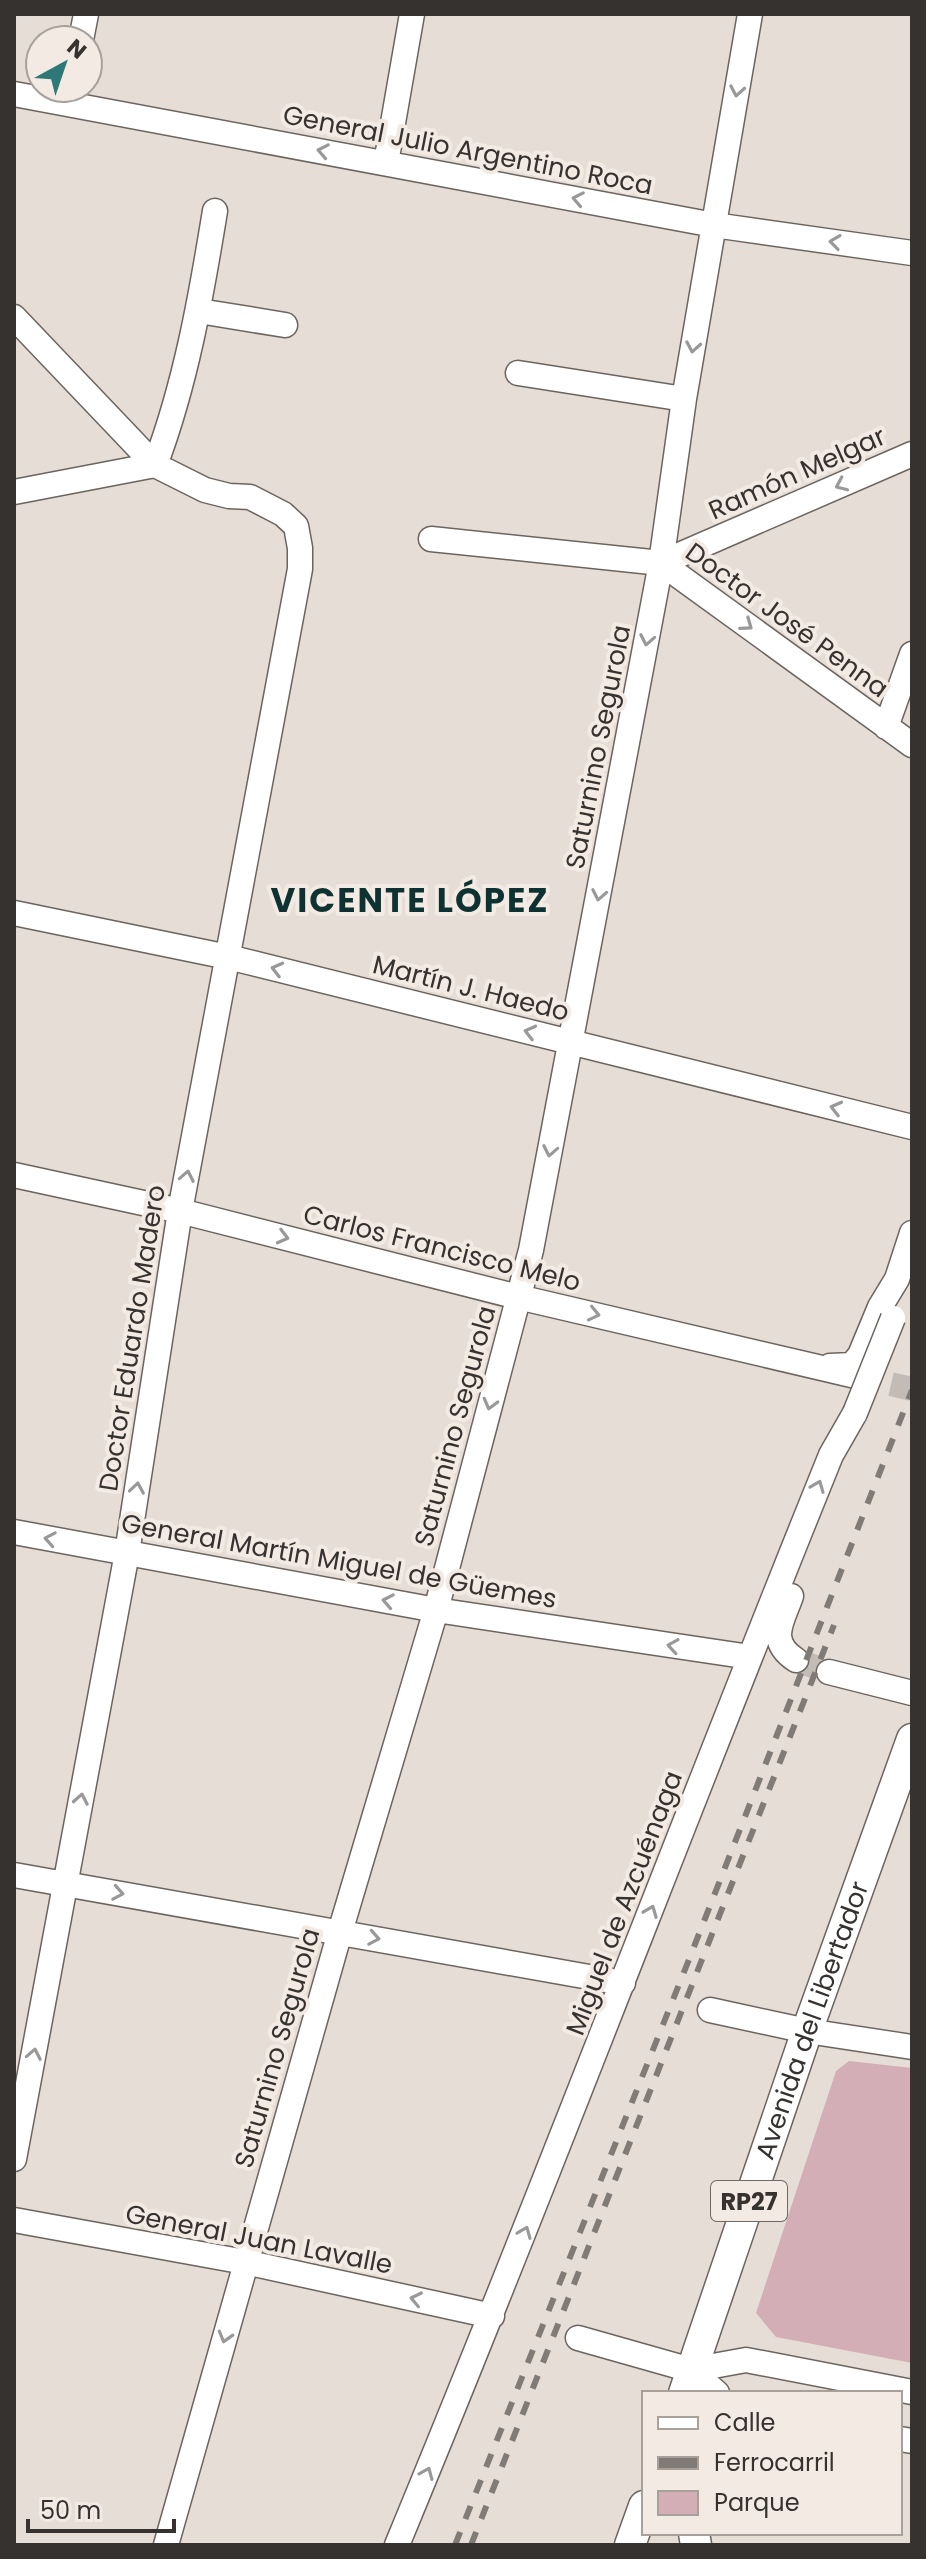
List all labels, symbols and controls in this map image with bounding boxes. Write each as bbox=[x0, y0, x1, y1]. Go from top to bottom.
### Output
north arrow bbox=[24, 24, 104, 104]
text: N bbox=[60, 32, 93, 66]
one-way arrow bbox=[729, 84, 746, 98]
street label: General Julio Argentino Roca bbox=[280, 96, 656, 204]
one-way arrow bbox=[316, 144, 330, 161]
one-way arrow bbox=[572, 192, 585, 209]
one-way arrow bbox=[828, 233, 841, 250]
one-way arrow bbox=[685, 340, 702, 354]
street label: Ramón Melgar bbox=[703, 418, 891, 528]
one-way arrow bbox=[834, 476, 849, 492]
street label: Doctor José Penna bbox=[678, 534, 896, 706]
one-way arrow bbox=[738, 616, 753, 630]
street label: Saturnino Segurola bbox=[557, 622, 639, 872]
one-way arrow bbox=[639, 633, 656, 647]
district label: VICENTE LÓPEZ bbox=[270, 876, 550, 924]
one-way arrow bbox=[591, 889, 608, 902]
street label: Martín J. Haedo bbox=[369, 946, 573, 1030]
one-way arrow bbox=[271, 961, 285, 978]
one-way arrow bbox=[523, 1024, 537, 1041]
one-way arrow bbox=[830, 1100, 844, 1117]
one-way arrow bbox=[542, 1143, 559, 1157]
one-way arrow bbox=[177, 1169, 194, 1183]
street label: Doctor Eduardo Madero bbox=[90, 1182, 174, 1494]
street label: Carlos Francisco Melo bbox=[300, 1196, 584, 1300]
one-way arrow bbox=[275, 1228, 289, 1245]
street label: Saturnino Segurola bbox=[406, 1302, 504, 1550]
one-way arrow bbox=[587, 1305, 601, 1322]
one-way arrow bbox=[483, 1396, 500, 1410]
one-way arrow bbox=[808, 1480, 825, 1494]
one-way arrow bbox=[128, 1481, 145, 1495]
street label: General Martín Miguel de Güemes bbox=[119, 1505, 559, 1617]
one-way arrow bbox=[43, 1531, 57, 1548]
one-way arrow bbox=[381, 1594, 395, 1611]
one-way arrow bbox=[666, 1638, 679, 1655]
street label: Miguel de Azcuénaga bbox=[557, 1766, 691, 2040]
one-way arrow bbox=[72, 1792, 89, 1806]
street label: Avenida del Libertador bbox=[747, 1876, 877, 2164]
one-way arrow bbox=[112, 1884, 125, 1901]
one-way arrow bbox=[641, 1905, 658, 1919]
street label: Saturnino Segurola bbox=[226, 1924, 328, 2172]
one-way arrow bbox=[368, 1929, 381, 1946]
one-way arrow bbox=[24, 2048, 41, 2061]
road number: RP27 bbox=[711, 2181, 787, 2221]
street label: General Juan Lavalle bbox=[122, 2195, 396, 2283]
one-way arrow bbox=[515, 2226, 532, 2240]
one-way arrow bbox=[409, 2291, 423, 2308]
one-way arrow bbox=[217, 2329, 234, 2343]
legend bbox=[642, 2391, 902, 2535]
text: Calle bbox=[714, 2406, 775, 2439]
text: Ferrocarril bbox=[714, 2446, 835, 2479]
one-way arrow bbox=[417, 2467, 433, 2481]
scale bar bbox=[28, 2483, 174, 2533]
text: Parque bbox=[714, 2486, 800, 2519]
text: 50 m bbox=[40, 2494, 101, 2527]

